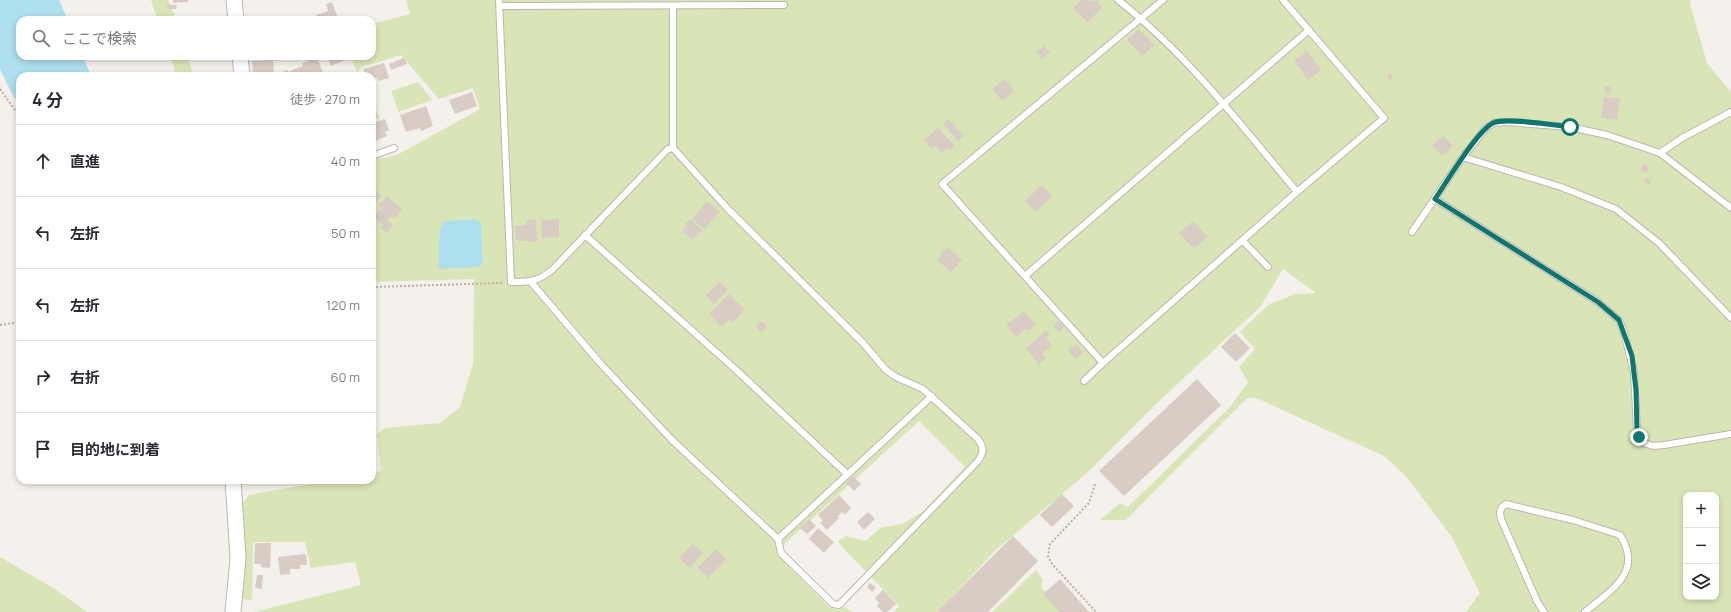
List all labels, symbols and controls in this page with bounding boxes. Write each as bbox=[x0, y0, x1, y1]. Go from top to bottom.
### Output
search box bbox=[16, 16, 376, 60]
icon: search bbox=[30, 27, 52, 49]
text: ここで検索 bbox=[62, 28, 137, 49]
text: 4 分 bbox=[32, 88, 63, 111]
text: 徒歩 · 270 m bbox=[290, 90, 360, 108]
route start bbox=[1561, 118, 1579, 136]
icon: ahead bbox=[32, 150, 54, 172]
text: 直進 bbox=[70, 151, 100, 172]
text: 40 m bbox=[331, 152, 360, 170]
icon: left bbox=[32, 222, 54, 244]
text: 左折 bbox=[70, 223, 100, 244]
text: 50 m bbox=[331, 224, 360, 242]
icon: left bbox=[32, 294, 54, 316]
text: 左折 bbox=[70, 295, 100, 316]
text: 120 m bbox=[326, 296, 360, 314]
icon: right bbox=[32, 366, 54, 388]
text: 右折 bbox=[70, 367, 100, 388]
text: 60 m bbox=[330, 368, 360, 386]
route end bbox=[1630, 428, 1648, 446]
icon: arrive bbox=[32, 438, 54, 460]
text: 目的地に到着 bbox=[70, 439, 160, 460]
map controls bbox=[1683, 492, 1719, 600]
button: + bbox=[1683, 492, 1719, 528]
button: − bbox=[1683, 528, 1719, 564]
button: layers bbox=[1683, 564, 1719, 600]

